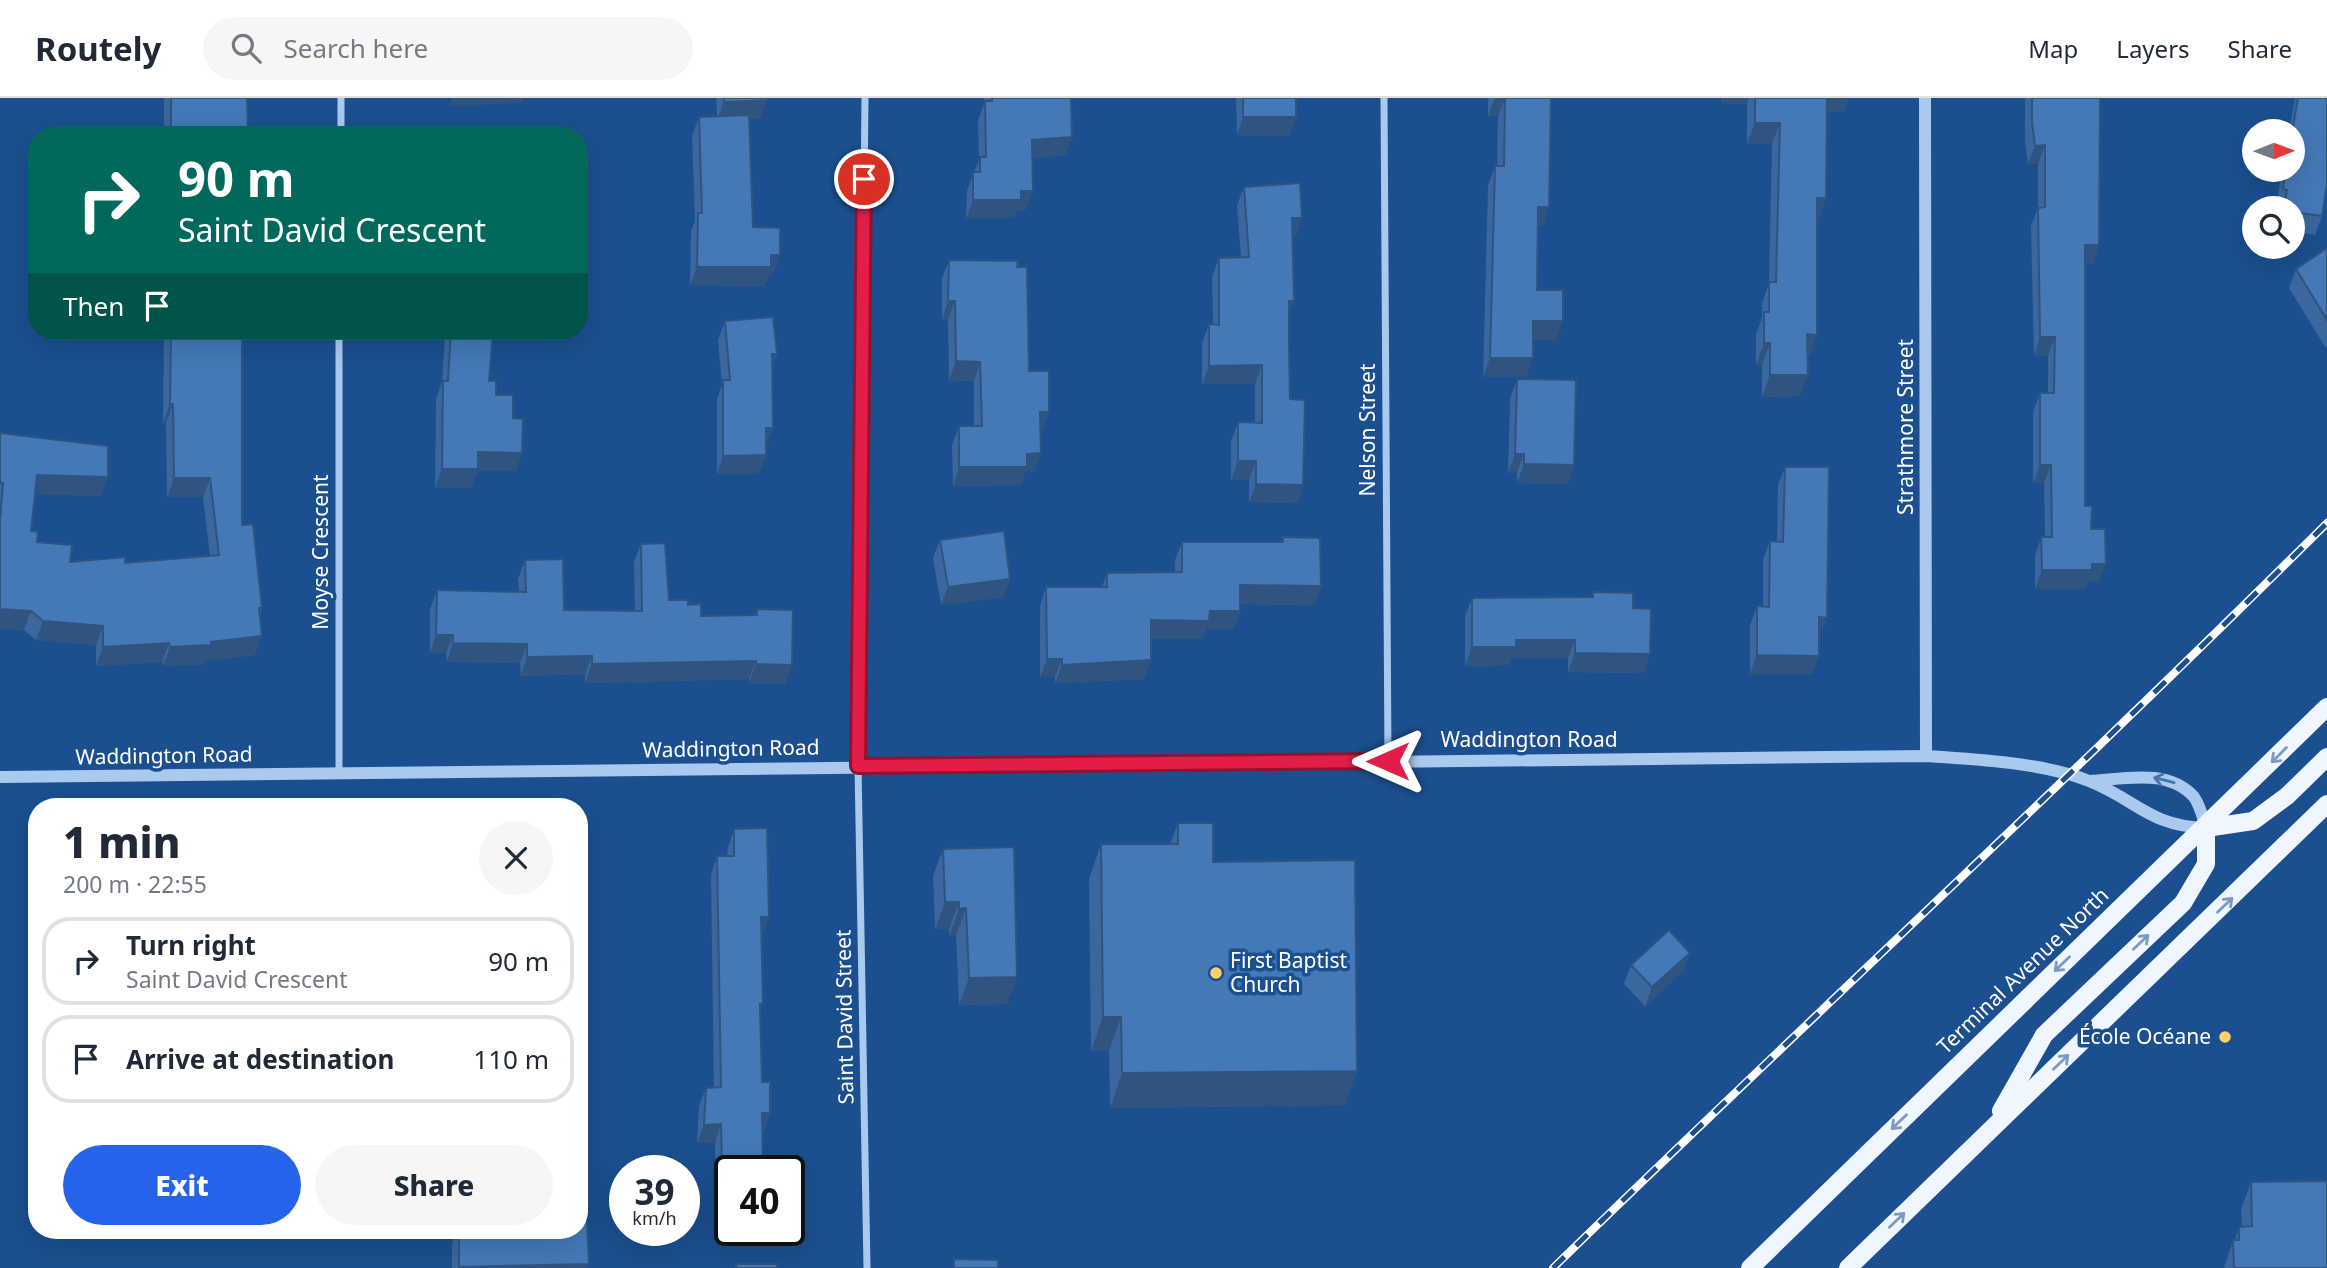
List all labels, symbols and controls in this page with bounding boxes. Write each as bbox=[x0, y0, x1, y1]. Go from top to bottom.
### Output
search box bbox=[203, 17, 693, 80]
text: Routely bbox=[35, 26, 161, 71]
icon: search bbox=[227, 29, 265, 67]
text: Search here bbox=[283, 30, 428, 66]
text: Map bbox=[2028, 32, 2078, 65]
text: Layers bbox=[2116, 32, 2190, 65]
text: Share bbox=[2228, 32, 2292, 65]
north arrow bbox=[2242, 119, 2305, 182]
map controls bbox=[2242, 119, 2305, 259]
text: 90 m bbox=[178, 145, 295, 211]
pin bbox=[834, 149, 894, 209]
icon: right bbox=[63, 154, 154, 245]
icon: arrive bbox=[845, 160, 883, 198]
button: search bbox=[2242, 196, 2305, 259]
text: Saint David Crescent bbox=[178, 208, 486, 251]
icon: arrive bbox=[138, 287, 176, 325]
text: Then bbox=[63, 288, 124, 324]
street label: Strathmore Street bbox=[1891, 338, 1919, 515]
street label: Nelson Street bbox=[1353, 363, 1381, 497]
street label: Moyse Crescent bbox=[306, 474, 334, 630]
position arrow bbox=[1351, 724, 1425, 798]
street label: Waddington Road bbox=[1440, 725, 1618, 753]
street label: Waddington Road bbox=[642, 732, 820, 764]
street label: Waddington Road bbox=[75, 739, 253, 771]
one-way arrow bbox=[2270, 747, 2287, 764]
one-way arrow bbox=[2154, 773, 2176, 786]
text: 1 min bbox=[63, 813, 180, 870]
button: close bbox=[479, 821, 553, 895]
text: 200 m · 22:55 bbox=[63, 868, 207, 900]
street label: Terminal Avenue North bbox=[1930, 881, 2114, 1060]
one-way arrow bbox=[2216, 896, 2233, 913]
text: Turn right bbox=[126, 927, 256, 963]
street label: Saint David Street bbox=[828, 929, 860, 1105]
one-way arrow bbox=[2132, 934, 2149, 951]
icon: right bbox=[67, 942, 105, 980]
text: 90 m bbox=[488, 943, 549, 979]
place label: First Baptist Church bbox=[1230, 946, 1347, 998]
one-way arrow bbox=[2054, 956, 2071, 973]
text: Saint David Crescent bbox=[126, 963, 348, 995]
marker: First Baptist Church bbox=[1208, 965, 1224, 981]
place label: École Océane bbox=[2079, 1022, 2211, 1050]
marker: École Océane bbox=[2217, 1029, 2233, 1045]
icon: arrive bbox=[67, 1040, 105, 1078]
text: Arrive at destination bbox=[126, 1041, 395, 1077]
text: 110 m bbox=[473, 1041, 549, 1077]
one-way arrow bbox=[2052, 1053, 2069, 1070]
one-way arrow bbox=[1890, 1114, 1907, 1131]
button: Exit bbox=[63, 1145, 301, 1225]
button: Share bbox=[315, 1145, 553, 1225]
speed limit sign: 40 bbox=[714, 1155, 805, 1246]
text: 39 bbox=[634, 1168, 675, 1215]
text: km/h bbox=[632, 1206, 677, 1230]
one-way arrow bbox=[1888, 1212, 1905, 1229]

